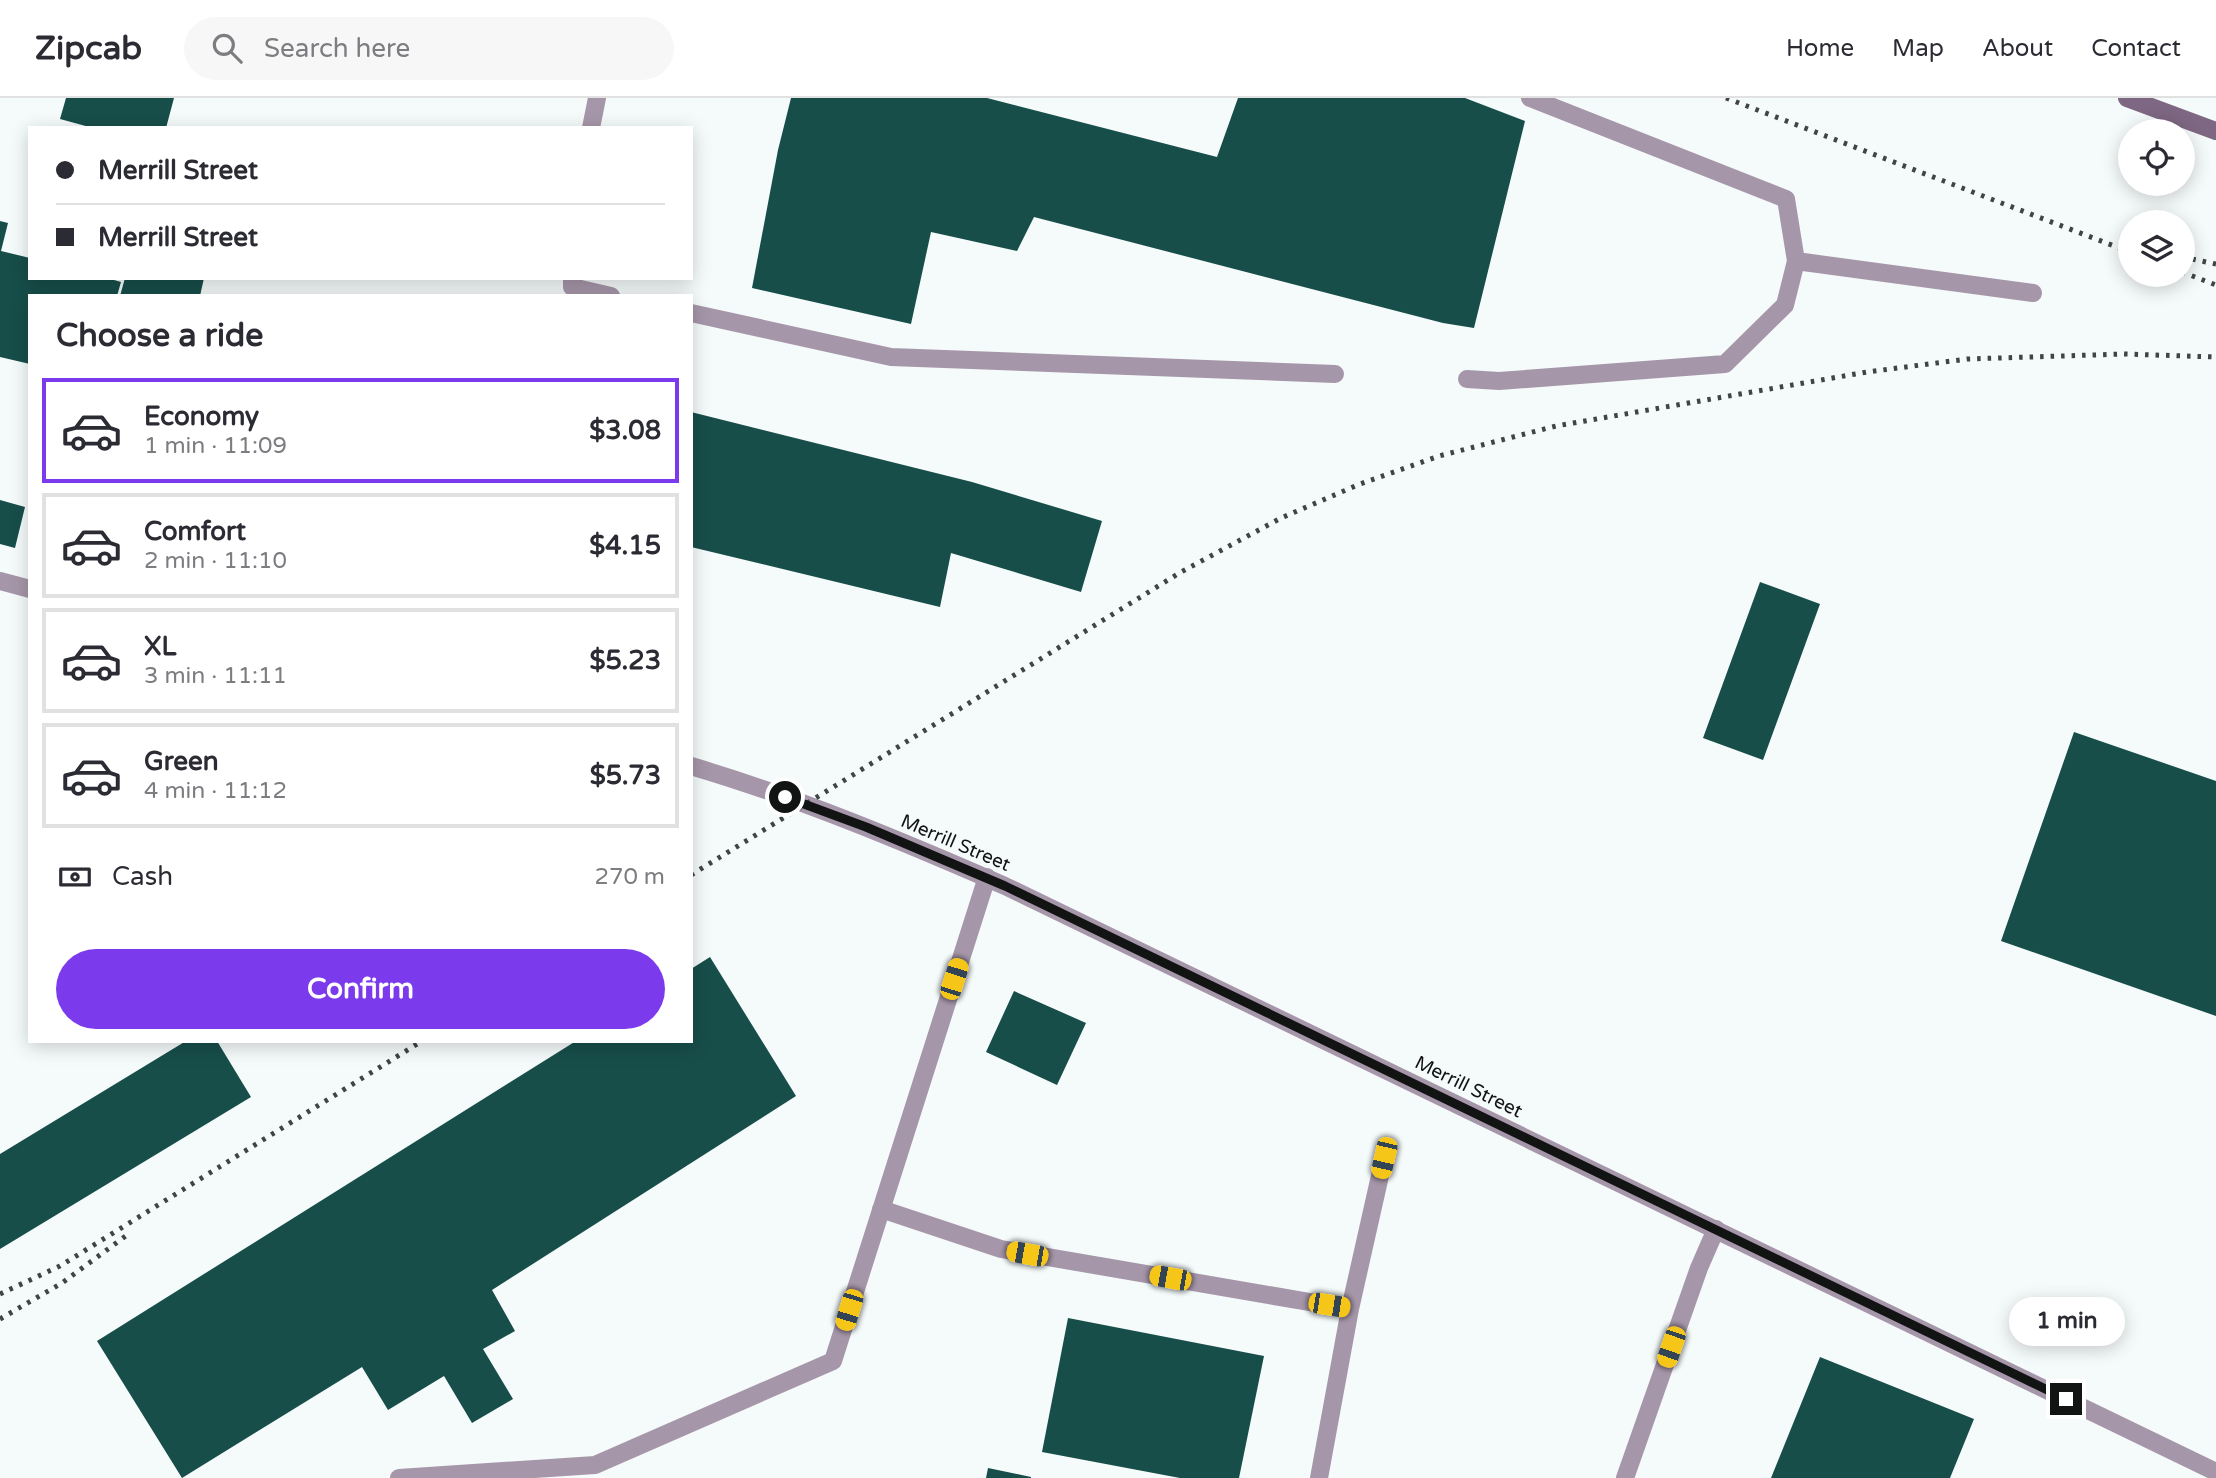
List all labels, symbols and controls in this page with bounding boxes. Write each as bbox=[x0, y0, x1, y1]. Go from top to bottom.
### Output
search box bbox=[184, 17, 674, 80]
text: Zipcab bbox=[35, 29, 142, 68]
icon: search bbox=[208, 29, 246, 67]
text: Search here bbox=[264, 33, 410, 64]
text: Home bbox=[1786, 34, 1854, 63]
text: Map bbox=[1892, 34, 1944, 63]
text: About bbox=[1982, 34, 2053, 63]
text: Contact bbox=[2091, 34, 2181, 63]
map controls bbox=[2118, 119, 2195, 287]
button: locate bbox=[2118, 119, 2195, 196]
text: Merrill Street bbox=[98, 155, 258, 186]
button: layers bbox=[2118, 210, 2195, 287]
text: Merrill Street bbox=[98, 222, 258, 253]
text: Choose a ride bbox=[56, 317, 263, 355]
icon: car bbox=[60, 399, 123, 462]
text: Economy bbox=[144, 401, 259, 432]
text: $3.08 bbox=[589, 415, 661, 446]
text: 1 min · 11:09 bbox=[144, 432, 287, 460]
icon: car bbox=[60, 514, 123, 577]
text: Comfort bbox=[144, 516, 246, 547]
text: $4.15 bbox=[589, 530, 661, 561]
text: 2 min · 11:10 bbox=[144, 547, 287, 575]
icon: car bbox=[60, 629, 123, 692]
text: XL bbox=[144, 631, 176, 662]
text: $5.23 bbox=[589, 645, 661, 676]
text: 3 min · 11:11 bbox=[144, 662, 287, 690]
icon: car bbox=[60, 744, 123, 807]
text: Green bbox=[144, 746, 219, 777]
text: $5.73 bbox=[590, 760, 661, 791]
text: 4 min · 11:12 bbox=[144, 777, 287, 805]
route start bbox=[769, 781, 801, 813]
street label: Merrill Street bbox=[898, 810, 1014, 876]
icon: cash bbox=[56, 858, 94, 896]
text: Cash bbox=[112, 861, 173, 892]
text: 270 m bbox=[595, 863, 665, 891]
button: Confirm bbox=[56, 949, 665, 1029]
car bbox=[938, 956, 971, 1002]
street label: Merrill Street bbox=[1411, 1051, 1526, 1122]
car bbox=[1370, 1135, 1399, 1181]
car bbox=[1005, 1240, 1050, 1268]
car bbox=[1148, 1264, 1193, 1292]
car bbox=[833, 1287, 866, 1333]
car bbox=[1307, 1291, 1352, 1319]
callout: 1 min bbox=[2008, 1298, 2124, 1346]
text: 1 min bbox=[2036, 1307, 2098, 1335]
car bbox=[1655, 1324, 1688, 1370]
route end bbox=[2050, 1383, 2082, 1415]

